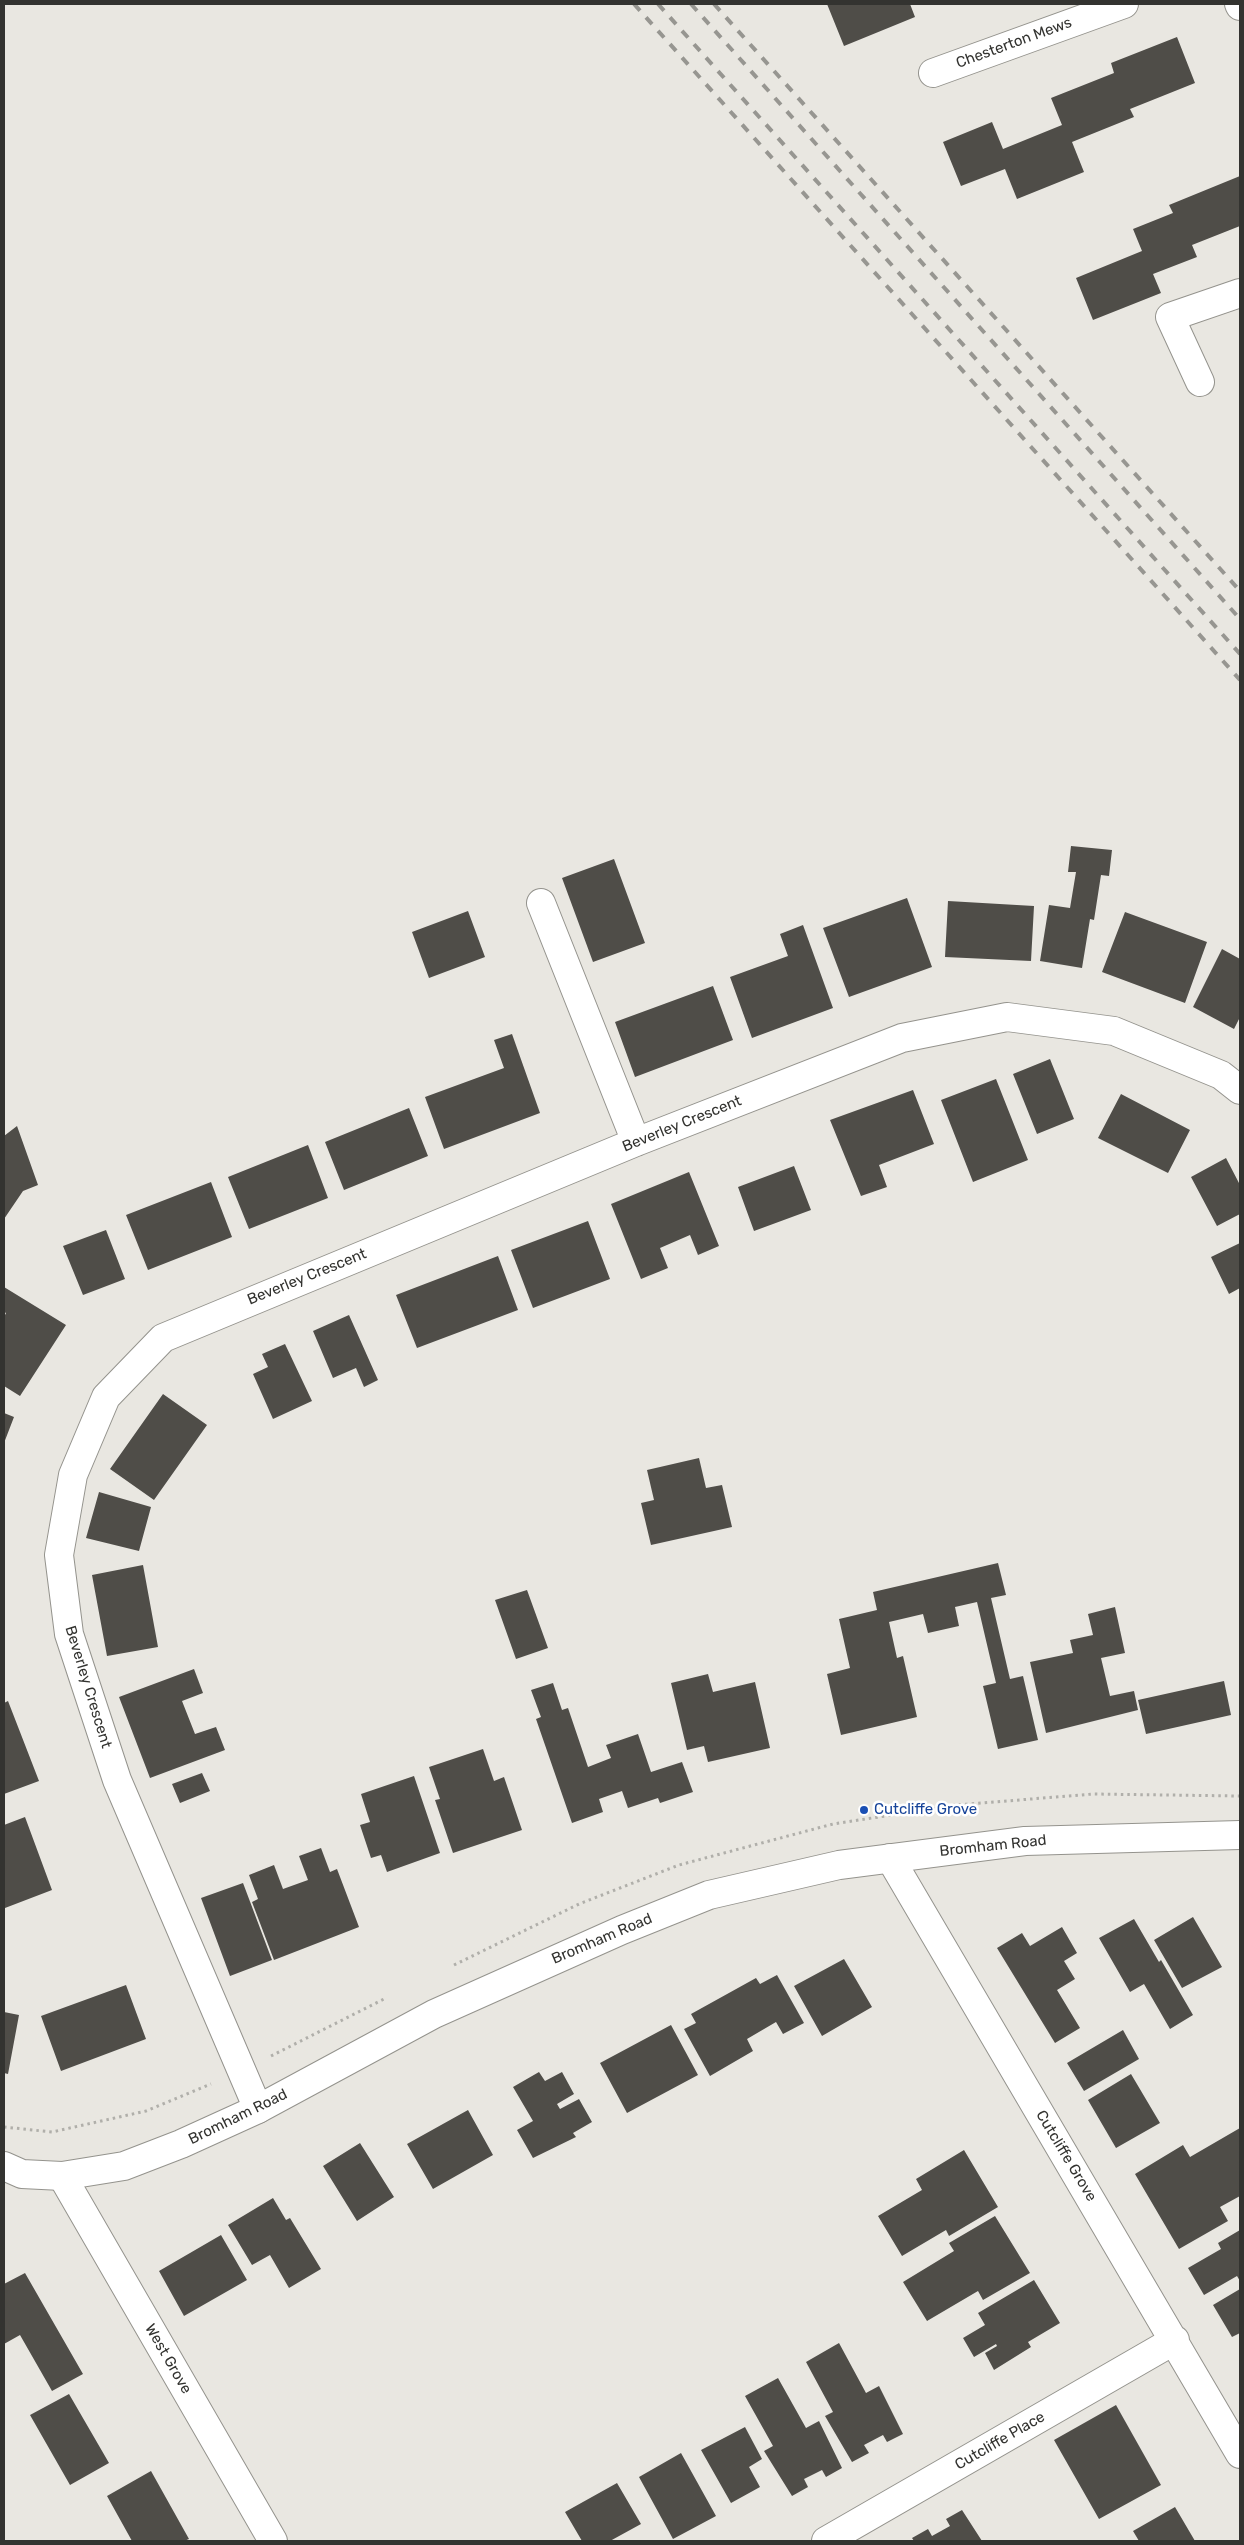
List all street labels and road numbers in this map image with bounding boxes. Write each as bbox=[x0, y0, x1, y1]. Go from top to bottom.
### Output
street label: Chesterton Mews bbox=[954, 14, 1074, 72]
street label: Beverley Crescent bbox=[620, 1092, 744, 1156]
street label: Beverley Crescent bbox=[245, 1245, 369, 1309]
street label: Beverley Crescent bbox=[61, 1624, 115, 1750]
street label: Bromham Road bbox=[939, 1831, 1047, 1861]
street label: Bromham Road bbox=[549, 1910, 655, 1968]
street label: Bromham Road bbox=[186, 2085, 290, 2149]
street label: Cutcliffe Grove bbox=[1032, 2107, 1100, 2205]
street label: West Grove bbox=[141, 2321, 195, 2397]
street label: Cutcliffe Place bbox=[952, 2408, 1048, 2474]

